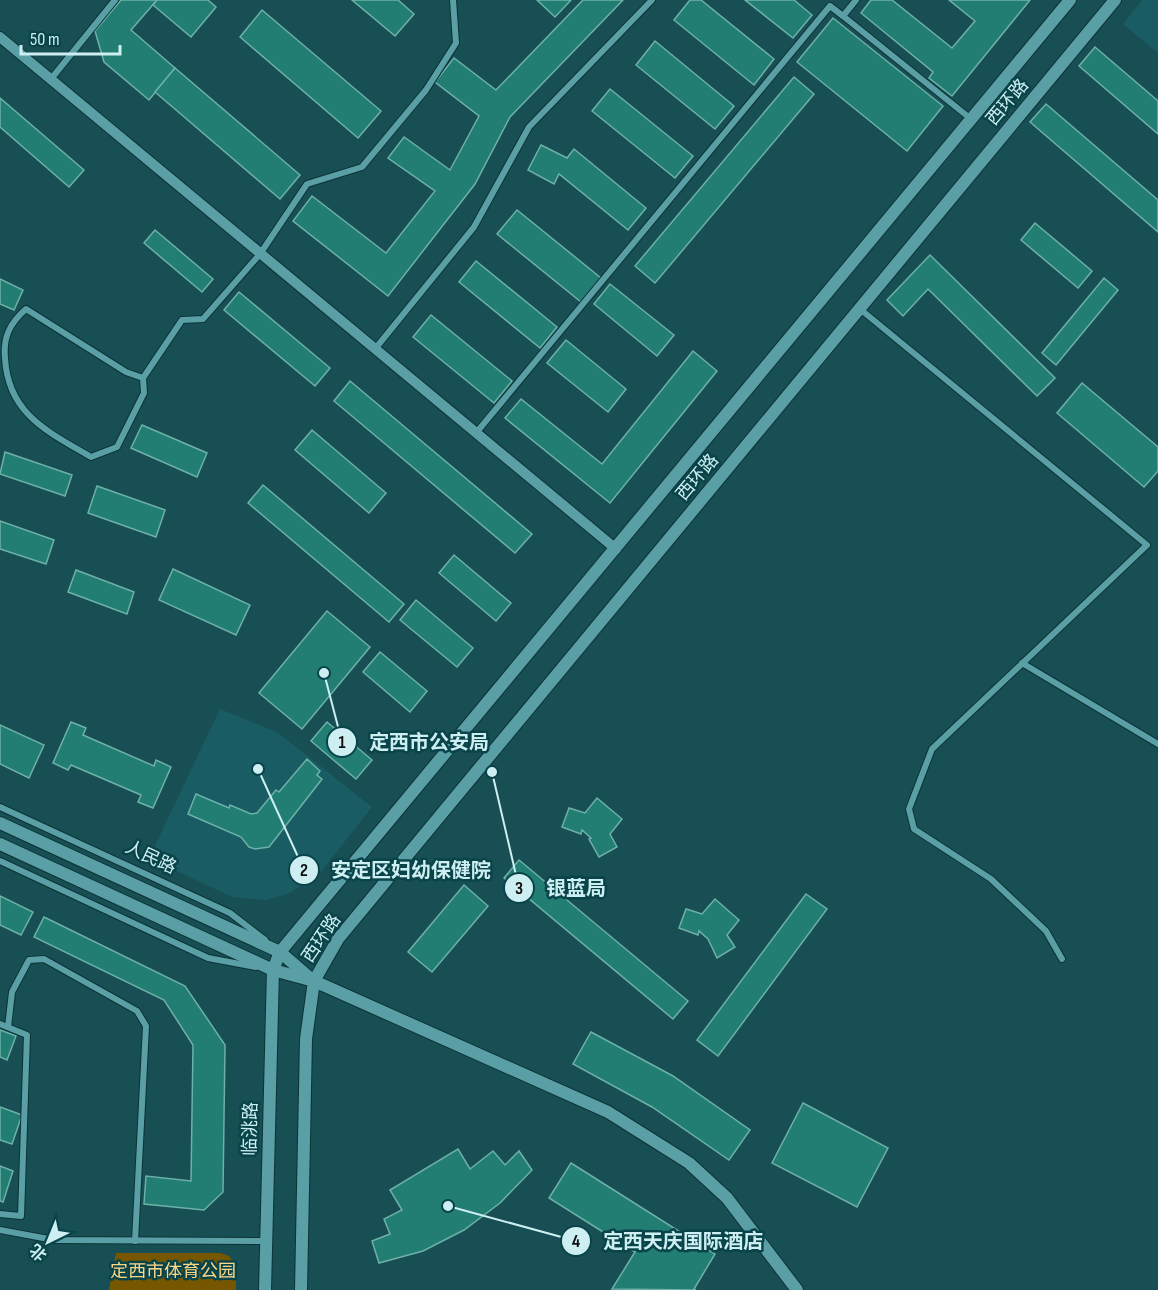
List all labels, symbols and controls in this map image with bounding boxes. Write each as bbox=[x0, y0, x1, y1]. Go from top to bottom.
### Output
scale bar bbox=[21, 18, 120, 56]
text: 50 m bbox=[30, 29, 60, 50]
street label: 西环路 bbox=[982, 75, 1033, 130]
street label: 西环路 bbox=[672, 450, 723, 505]
callout: 定西市公安局 bbox=[327, 723, 501, 761]
text: 定西市公安局 bbox=[369, 731, 489, 755]
text: 1 bbox=[338, 732, 346, 753]
street label: 人民路 bbox=[122, 837, 180, 878]
callout: 安定区妇幼保健院 bbox=[289, 851, 503, 889]
text: 安定区妇幼保健院 bbox=[331, 859, 491, 883]
text: 2 bbox=[300, 860, 308, 881]
callout: 银蓝局 bbox=[504, 869, 618, 907]
text: 银蓝局 bbox=[546, 877, 606, 901]
text: 3 bbox=[515, 878, 523, 899]
street label: 西环路 bbox=[298, 910, 345, 967]
street label: 临洮路 bbox=[240, 1102, 261, 1156]
north arrow bbox=[18, 1212, 78, 1272]
callout: 定西天庆国际酒店 bbox=[561, 1222, 775, 1260]
text: 定西天庆国际酒店 bbox=[603, 1230, 763, 1254]
text: 4 bbox=[572, 1231, 581, 1252]
text: 北 bbox=[26, 1239, 51, 1264]
park label: 定西市体育公园 bbox=[110, 1261, 236, 1282]

